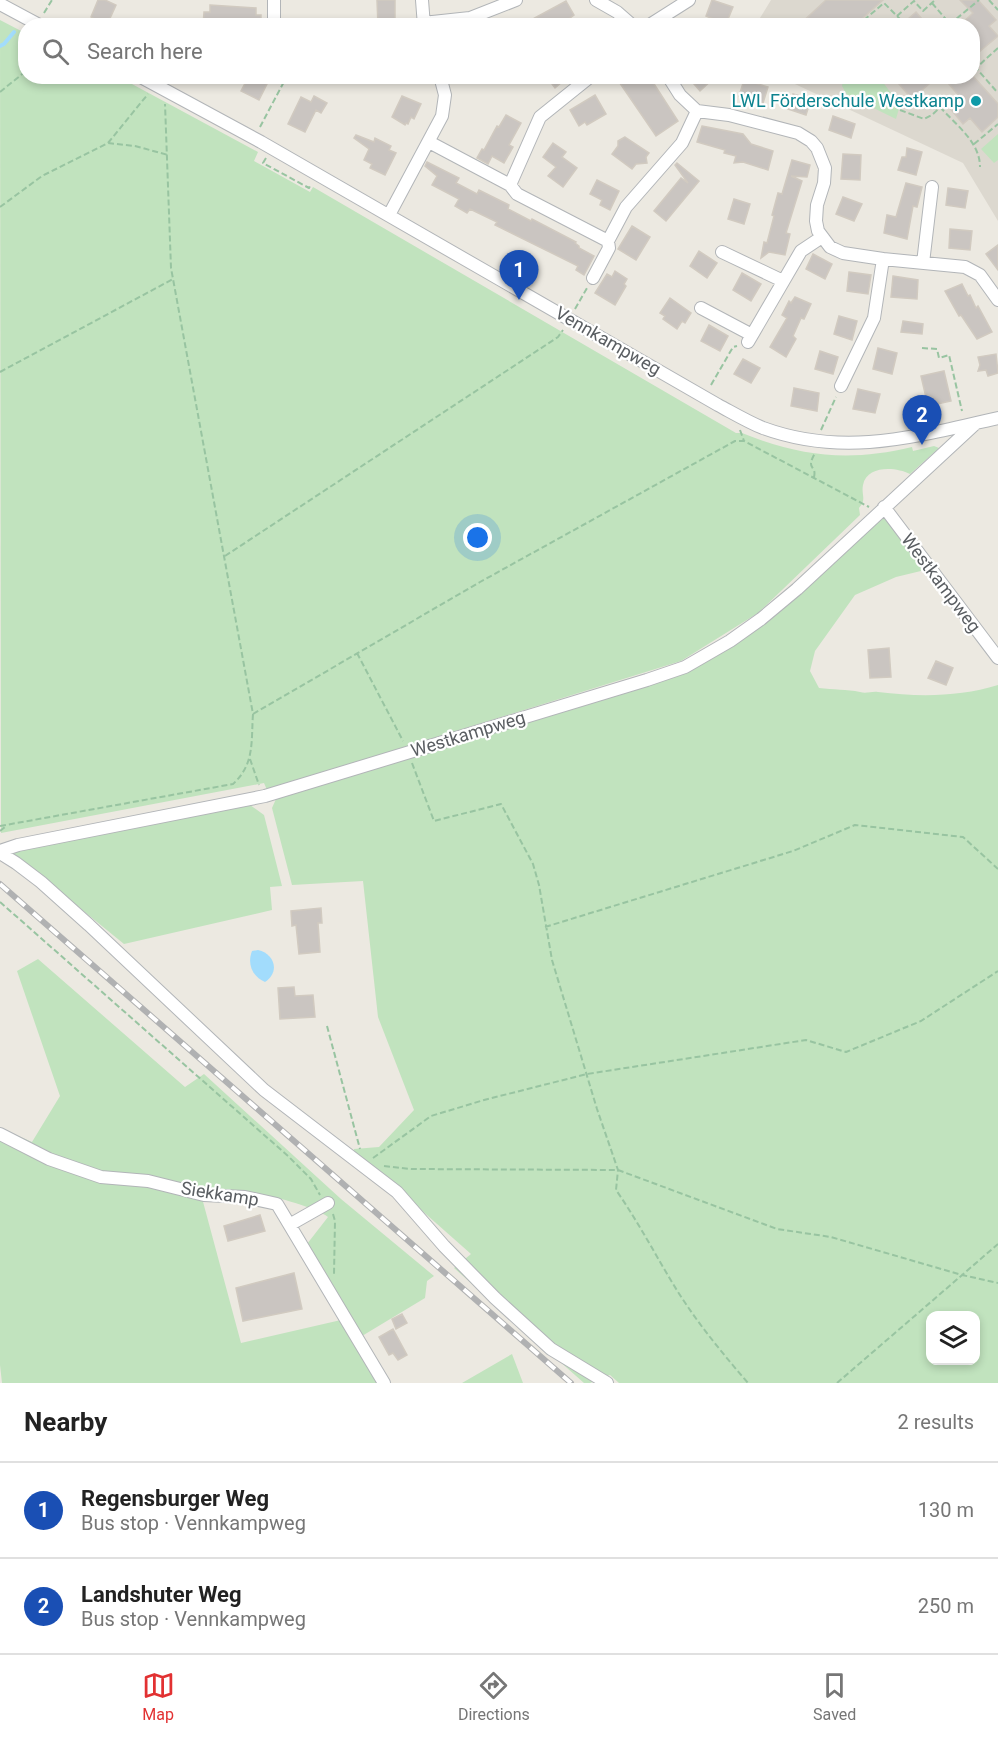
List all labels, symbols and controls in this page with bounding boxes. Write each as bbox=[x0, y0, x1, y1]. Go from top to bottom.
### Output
search box bbox=[18, 18, 980, 84]
icon: search bbox=[39, 35, 72, 68]
text: Search here bbox=[87, 39, 203, 64]
place label: LWL Förderschule Westkamp bbox=[732, 90, 964, 111]
marker: LWL Förderschule Westkamp bbox=[969, 94, 983, 108]
pin: 1 bbox=[500, 250, 538, 300]
street label: Vennkampweg bbox=[552, 302, 665, 379]
pin: 2 bbox=[902, 396, 942, 445]
your location bbox=[463, 523, 492, 552]
street label: Westkampweg bbox=[897, 529, 985, 636]
street label: Westkampweg bbox=[408, 706, 528, 761]
street label: Siekkamp bbox=[180, 1177, 261, 1210]
map controls bbox=[926, 1311, 980, 1365]
button: layers bbox=[926, 1311, 980, 1365]
text: Nearby bbox=[24, 1407, 107, 1437]
text: 2 results bbox=[898, 1410, 974, 1434]
text: Regensburger Weg bbox=[81, 1486, 269, 1511]
text: 1 bbox=[38, 1498, 49, 1522]
text: 130 m bbox=[918, 1498, 974, 1522]
text: Bus stop · Vennkampweg bbox=[81, 1511, 306, 1535]
text: Landshuter Weg bbox=[81, 1582, 242, 1607]
text: 2 bbox=[38, 1594, 49, 1618]
text: 250 m bbox=[918, 1594, 974, 1618]
text: Bus stop · Vennkampweg bbox=[81, 1607, 306, 1631]
tab: Map bbox=[142, 1669, 175, 1724]
tab: Directions bbox=[458, 1669, 530, 1724]
tab: Saved bbox=[813, 1669, 856, 1724]

